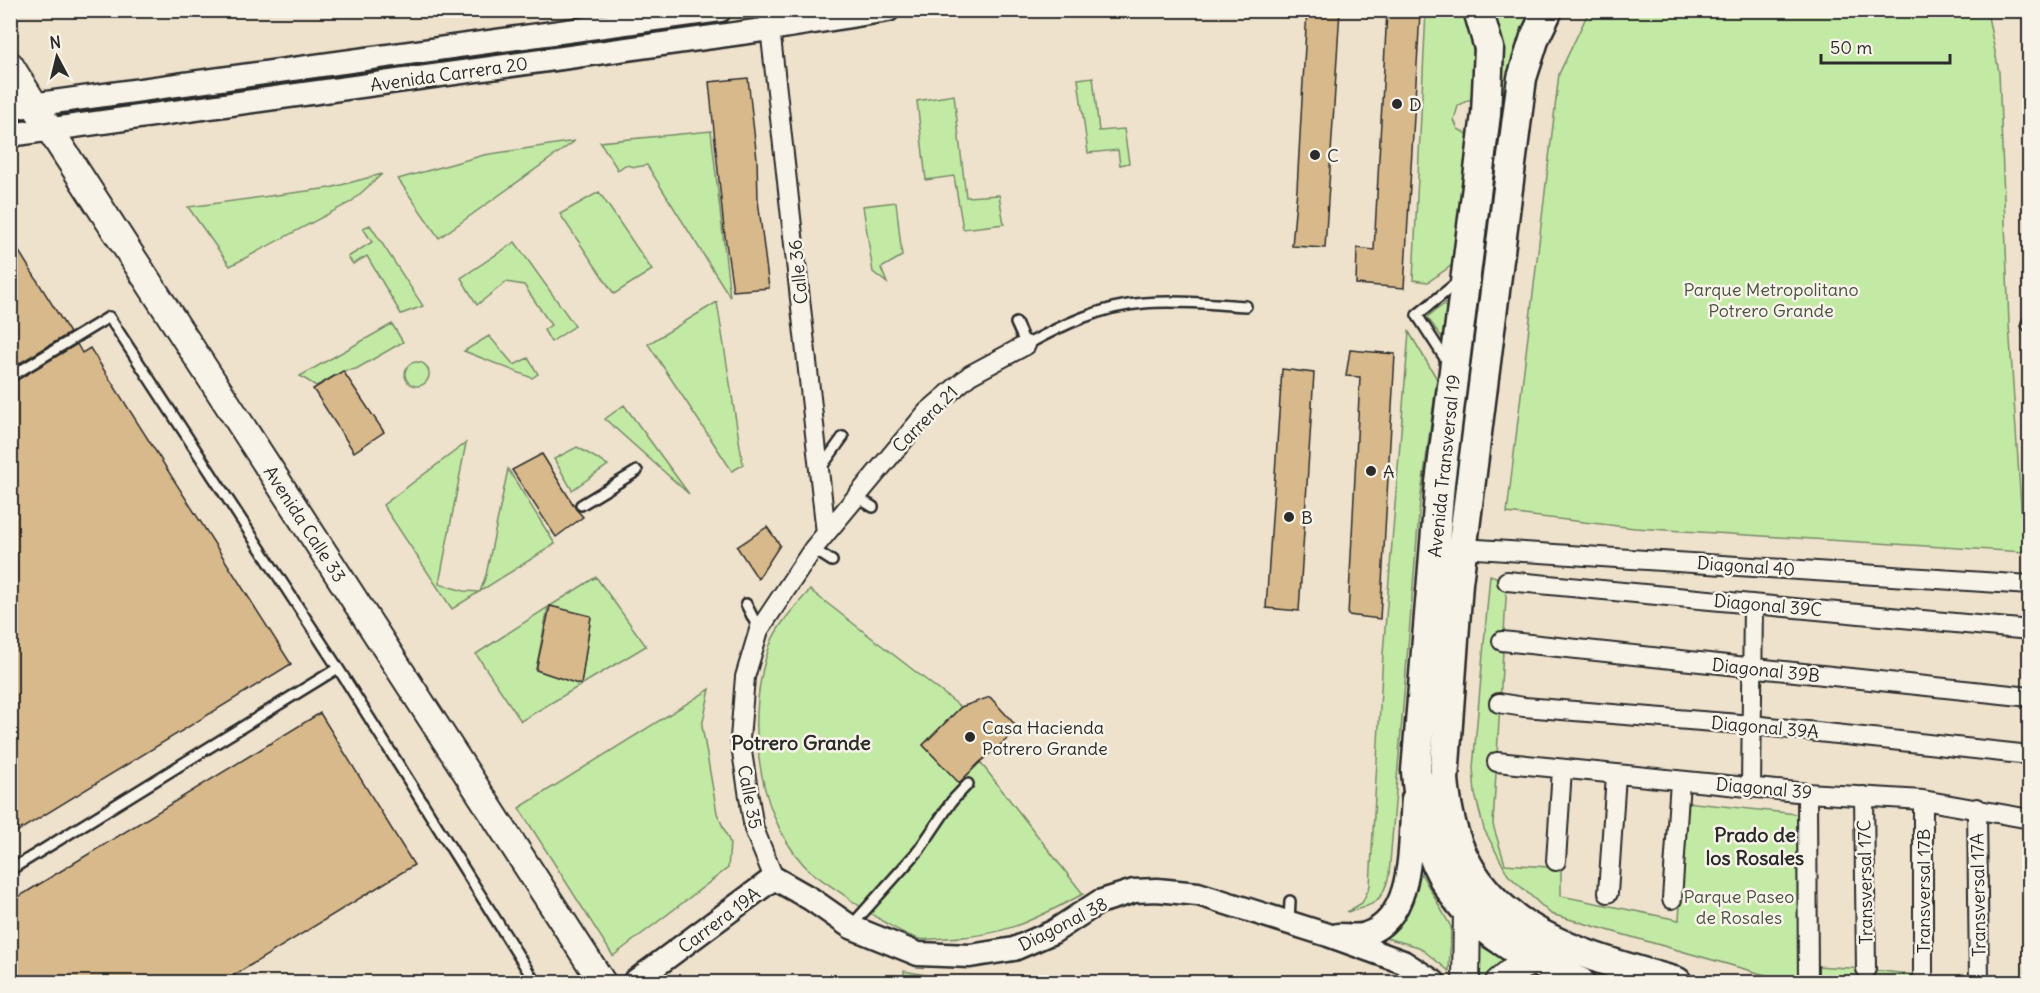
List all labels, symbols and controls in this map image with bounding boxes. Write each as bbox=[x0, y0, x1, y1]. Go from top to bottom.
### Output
north arrow bbox=[27, 27, 87, 87]
scale bar bbox=[1821, 27, 1950, 65]
text: N bbox=[48, 32, 62, 53]
text: 50 m bbox=[1830, 36, 1872, 59]
street label: Avenida Carrera 20 bbox=[369, 52, 529, 96]
place label: D bbox=[1409, 93, 1422, 116]
marker: D bbox=[1390, 97, 1404, 111]
place label: C bbox=[1327, 144, 1339, 167]
marker: C bbox=[1308, 148, 1322, 162]
street label: Calle 36 bbox=[783, 239, 813, 305]
park label: Parque Metropolitano Potrero Grande bbox=[1683, 278, 1859, 322]
street label: Avenida Transversal 19 bbox=[1423, 373, 1465, 559]
street label: Carrera 21 bbox=[887, 381, 963, 457]
place label: A bbox=[1383, 460, 1395, 483]
street label: Avenida Calle 33 bbox=[259, 462, 351, 586]
marker: A bbox=[1364, 464, 1378, 478]
place label: B bbox=[1301, 506, 1313, 529]
marker: B bbox=[1282, 510, 1296, 524]
street label: Diagonal 40 bbox=[1696, 551, 1796, 581]
street label: Diagonal 39C bbox=[1713, 589, 1823, 621]
street label: Diagonal 39B bbox=[1711, 653, 1821, 687]
street label: Diagonal 39A bbox=[1710, 711, 1820, 743]
place label: Casa Hacienda Potrero Grande bbox=[982, 716, 1108, 760]
district label: Potrero Grande bbox=[731, 730, 871, 755]
marker: Casa Hacienda Potrero Grande bbox=[963, 730, 977, 744]
street label: Calle 35 bbox=[733, 763, 767, 831]
street label: Diagonal 39 bbox=[1715, 772, 1813, 804]
street label: Transversal 17C bbox=[1852, 819, 1878, 944]
district label: Prado de los Rosales bbox=[1706, 822, 1804, 870]
street label: Transversal 17B bbox=[1912, 829, 1935, 953]
street label: Transversal 17A bbox=[1965, 833, 1991, 957]
street label: Carrera 19A bbox=[674, 882, 764, 958]
park label: Parque Paseo de Rosales bbox=[1684, 885, 1794, 929]
street label: Diagonal 38 bbox=[1015, 892, 1111, 956]

